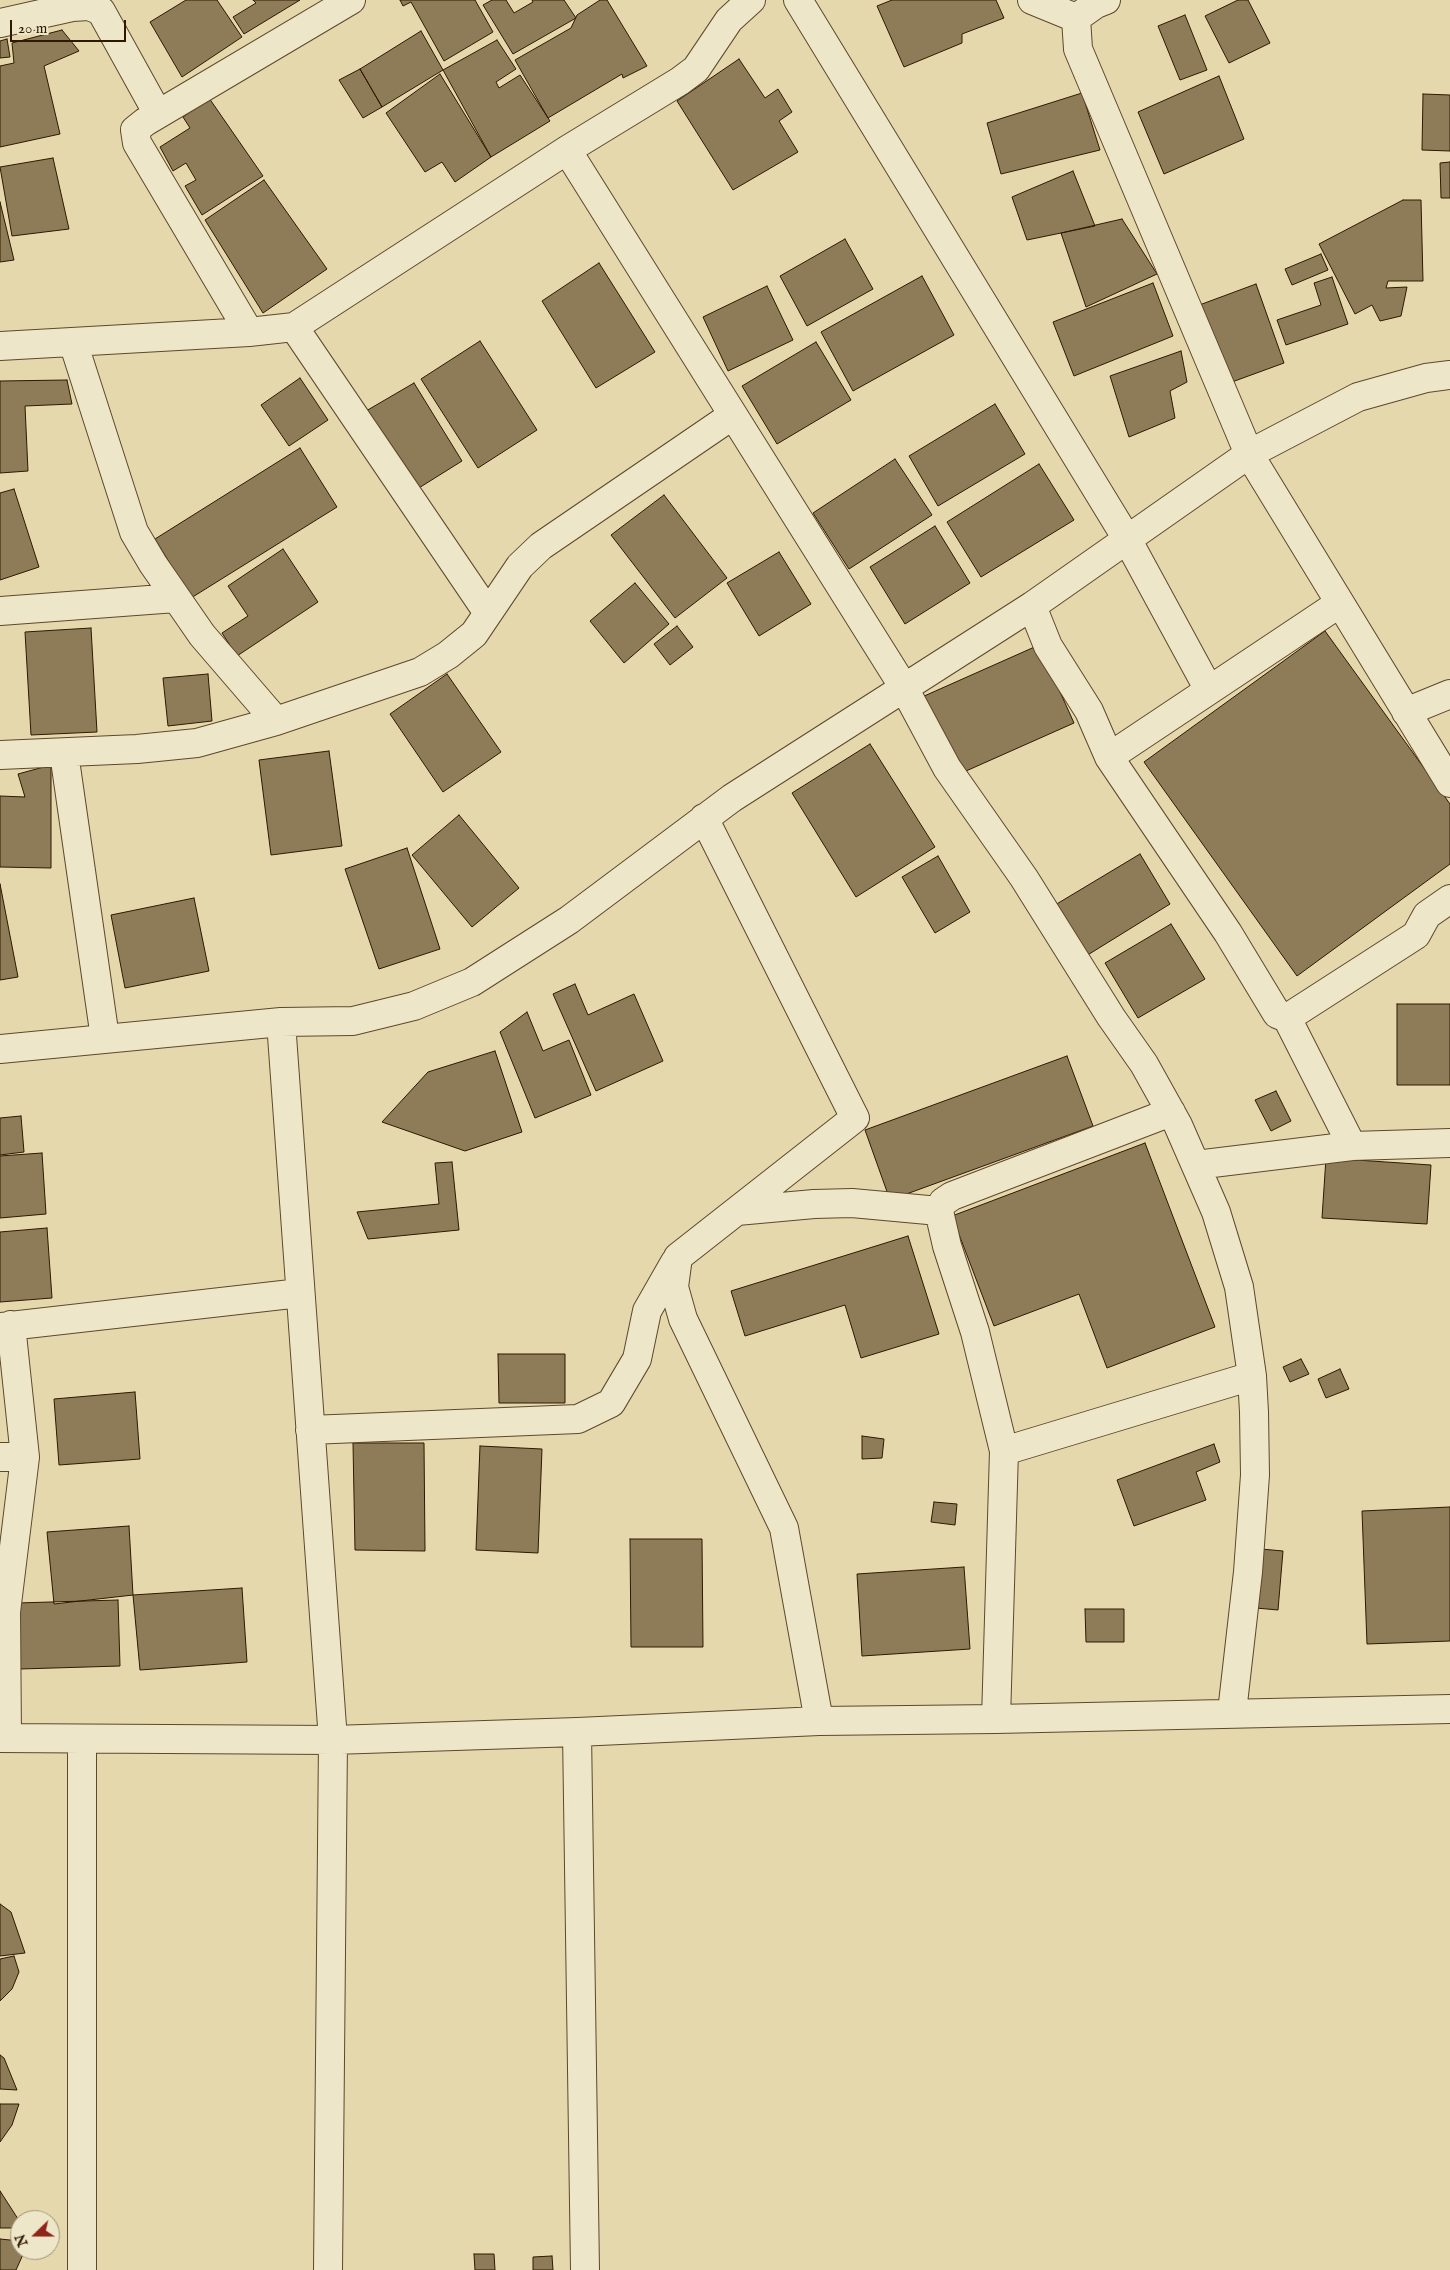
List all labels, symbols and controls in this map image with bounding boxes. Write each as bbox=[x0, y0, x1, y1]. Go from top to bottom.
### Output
scale bar bbox=[12, 10, 129, 42]
text: 20 m bbox=[18, 19, 47, 38]
north arrow bbox=[10, 2210, 60, 2260]
text: N bbox=[11, 2231, 33, 2249]

